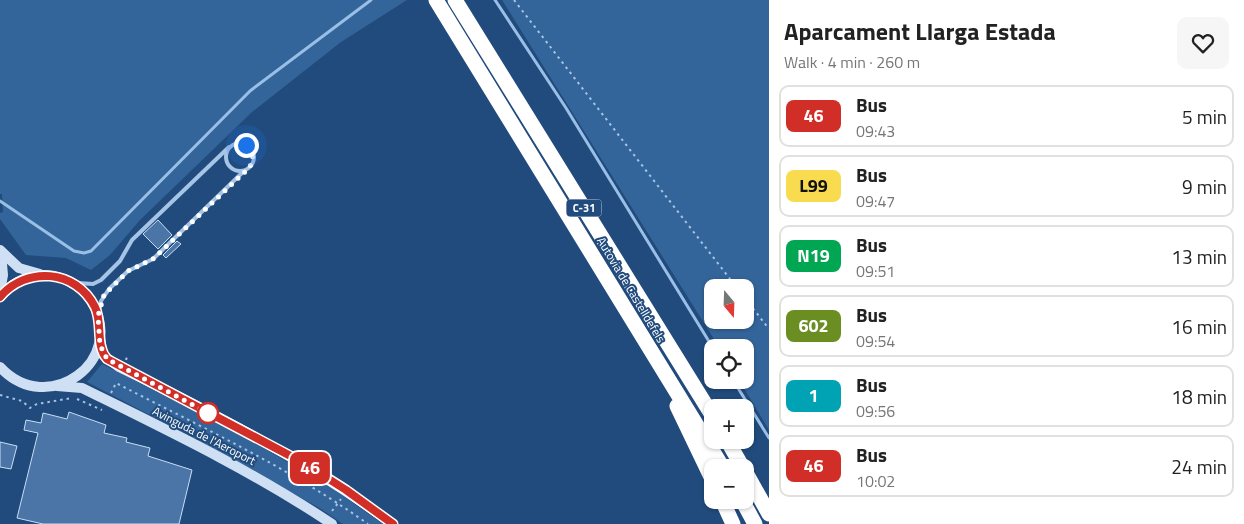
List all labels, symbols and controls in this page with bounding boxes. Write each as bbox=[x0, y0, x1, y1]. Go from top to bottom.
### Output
text: Aparcament Llarga Estada bbox=[784, 13, 1056, 49]
button: heart bbox=[1177, 17, 1229, 69]
text: Walk · 4 min · 260 m bbox=[784, 50, 920, 74]
text: Bus bbox=[856, 90, 887, 119]
text: 46 bbox=[803, 102, 824, 129]
text: 5 min bbox=[1182, 102, 1227, 131]
text: 09:43 bbox=[856, 119, 895, 143]
your location bbox=[234, 133, 259, 158]
text: Bus bbox=[856, 160, 887, 189]
text: L99 bbox=[799, 172, 828, 199]
text: 9 min bbox=[1182, 172, 1227, 201]
text: 09:47 bbox=[856, 189, 895, 213]
road number: C-31 bbox=[566, 200, 602, 217]
text: Bus bbox=[856, 230, 887, 259]
street label: Autovia de Castelldefels bbox=[592, 233, 671, 347]
text: N19 bbox=[797, 242, 830, 269]
text: 13 min bbox=[1171, 242, 1227, 271]
text: 09:51 bbox=[856, 259, 895, 283]
north arrow bbox=[704, 279, 754, 329]
map controls bbox=[704, 279, 754, 509]
text: Bus bbox=[856, 300, 887, 329]
text: 602 bbox=[798, 312, 829, 339]
text: 16 min bbox=[1171, 312, 1227, 341]
text: 09:54 bbox=[856, 329, 895, 353]
button: locate bbox=[704, 339, 754, 389]
text: Bus bbox=[856, 370, 887, 399]
text: 1 bbox=[808, 382, 819, 409]
text: 18 min bbox=[1171, 382, 1227, 411]
button: + bbox=[704, 399, 754, 449]
text: 09:56 bbox=[856, 399, 895, 423]
street label: Avinguda de l'Aeroport bbox=[149, 401, 260, 470]
unlabelled marker bbox=[197, 402, 219, 424]
text: Bus bbox=[856, 440, 887, 469]
line badge: 46 bbox=[288, 452, 332, 484]
text: 46 bbox=[803, 452, 824, 479]
text: 24 min bbox=[1171, 452, 1227, 481]
text: 46 bbox=[300, 454, 320, 481]
button: − bbox=[704, 459, 754, 509]
text: 10:02 bbox=[856, 469, 895, 493]

